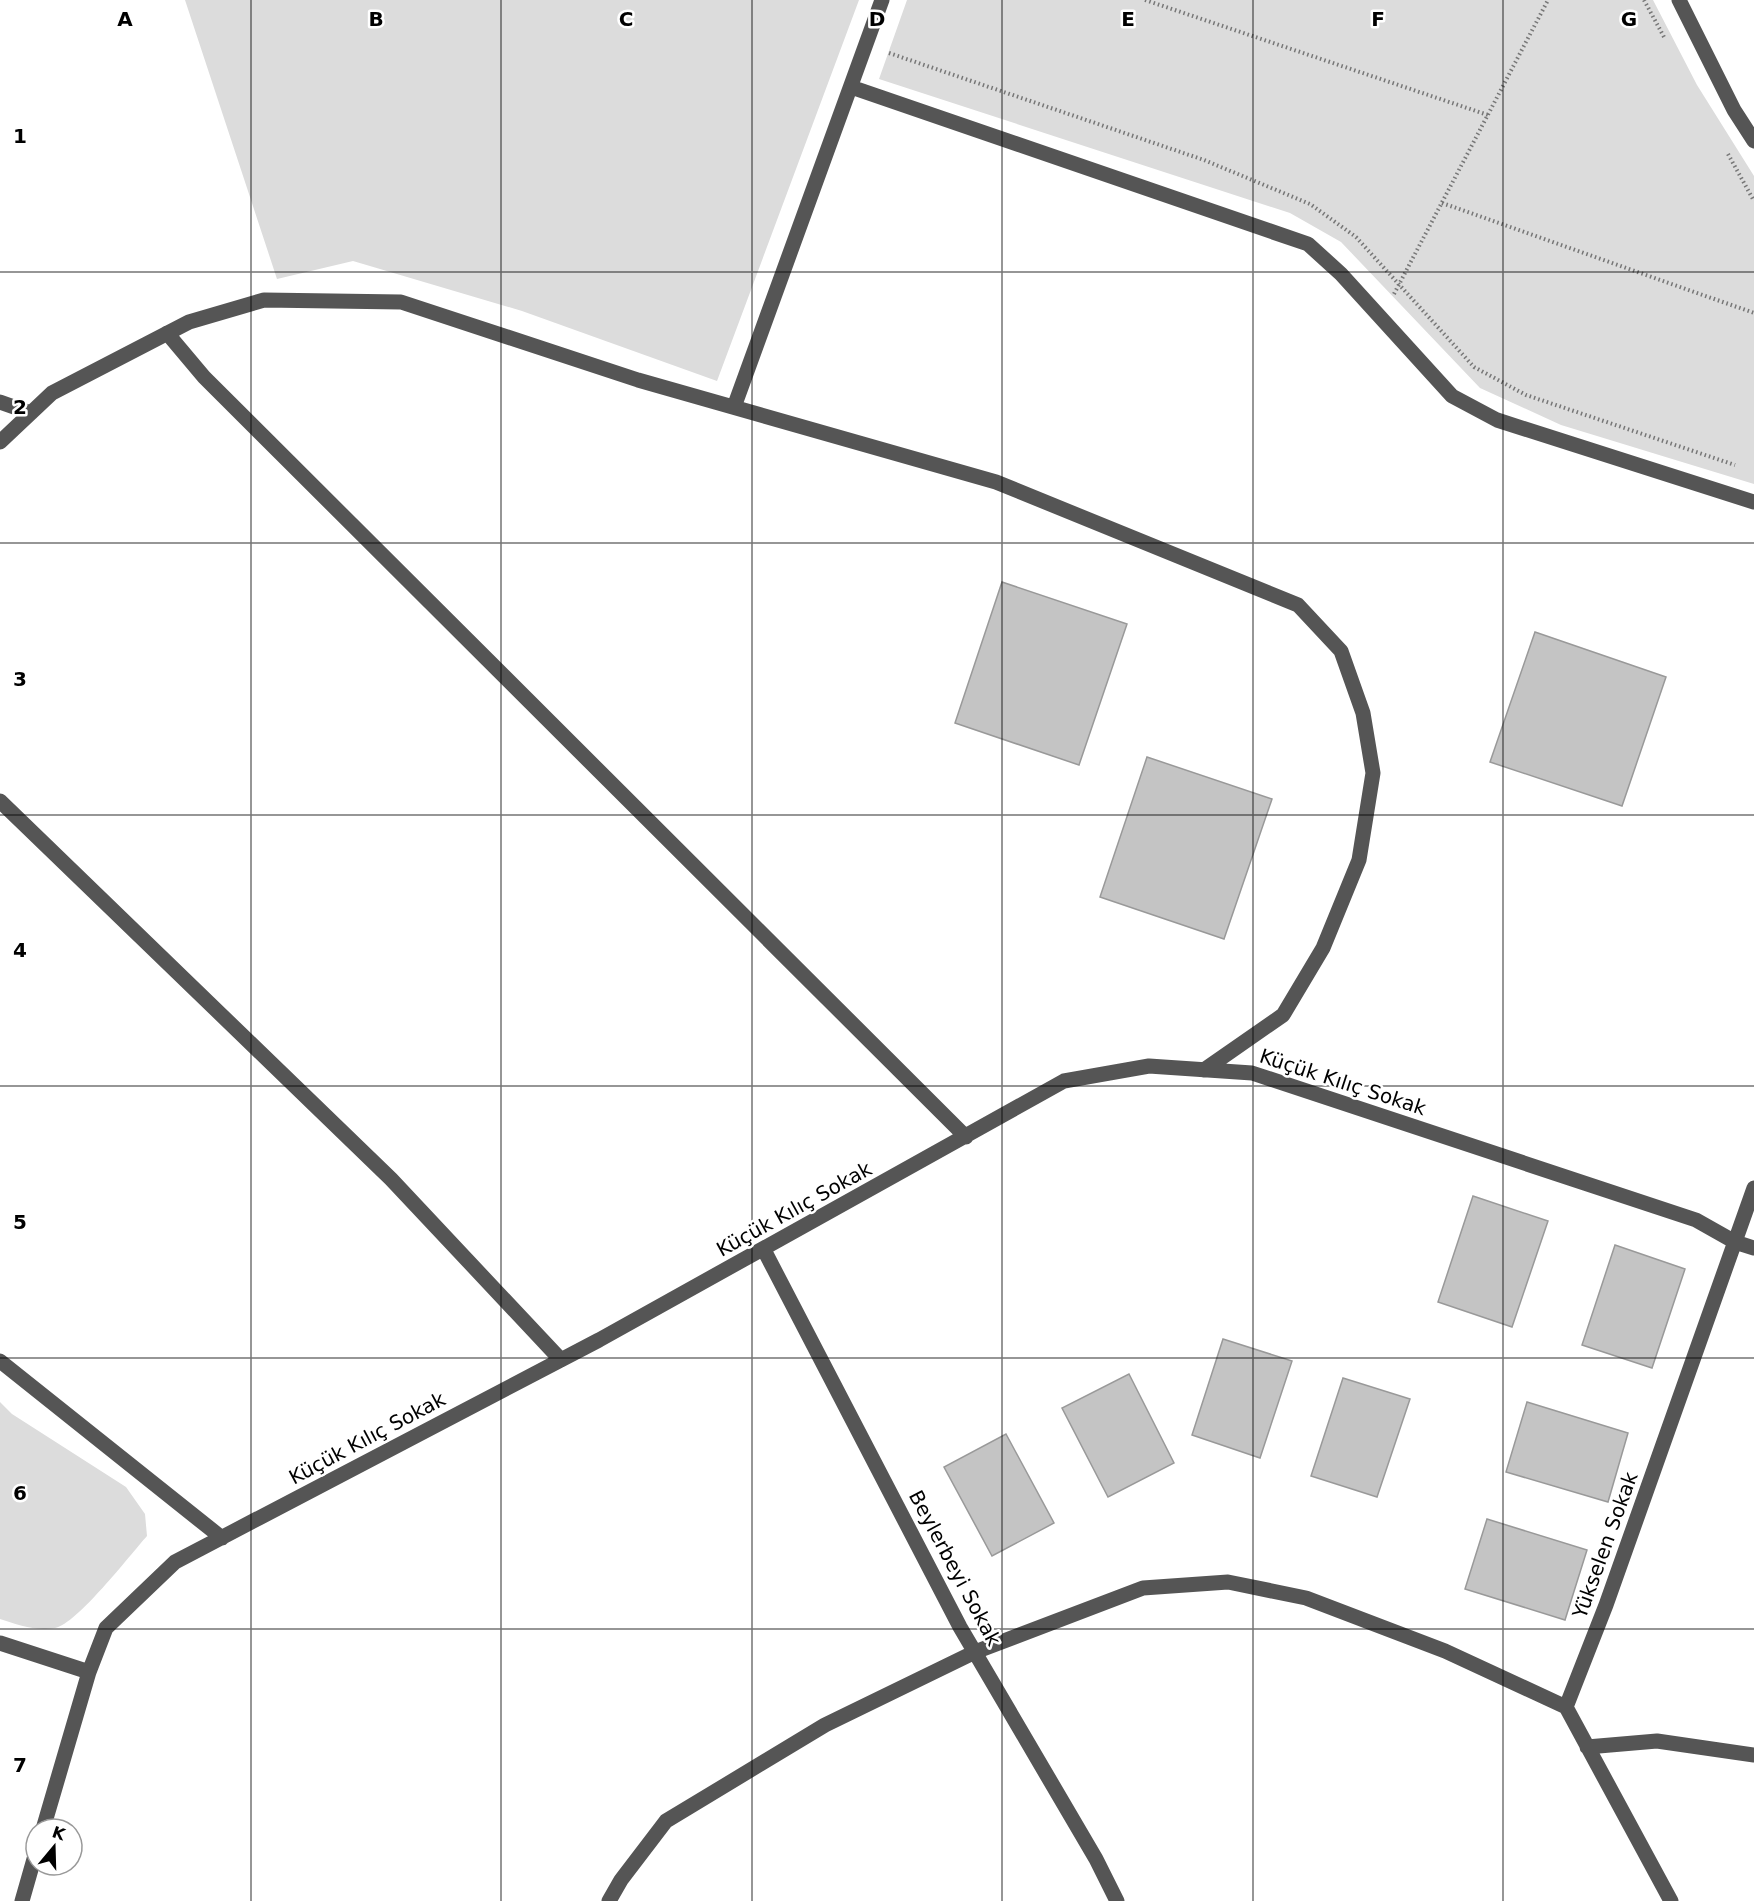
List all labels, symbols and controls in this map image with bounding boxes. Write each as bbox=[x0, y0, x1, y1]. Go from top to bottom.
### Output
text: A bbox=[117, 7, 133, 31]
text: B bbox=[368, 7, 384, 31]
text: C bbox=[619, 7, 633, 31]
text: D bbox=[869, 7, 885, 31]
text: E bbox=[1121, 7, 1135, 31]
text: F bbox=[1371, 7, 1385, 31]
text: G bbox=[1621, 7, 1637, 31]
text: 1 bbox=[13, 124, 27, 148]
text: 2 bbox=[13, 395, 27, 419]
text: 3 bbox=[13, 667, 27, 691]
text: 4 bbox=[13, 938, 27, 962]
street label: Küçük Kılıç Sokak bbox=[1257, 1044, 1430, 1120]
street label: Küçük Kılıç Sokak bbox=[712, 1156, 876, 1262]
text: 5 bbox=[13, 1210, 27, 1234]
street label: Küçük Kılıç Sokak bbox=[285, 1386, 450, 1489]
street label: Yükselen Sokak bbox=[1567, 1468, 1643, 1622]
text: 6 bbox=[13, 1481, 27, 1505]
street label: Beylerbeyi Sokak bbox=[904, 1486, 1006, 1650]
text: 7 bbox=[13, 1753, 27, 1777]
north arrow bbox=[24, 1817, 84, 1877]
text: K bbox=[50, 1822, 68, 1844]

